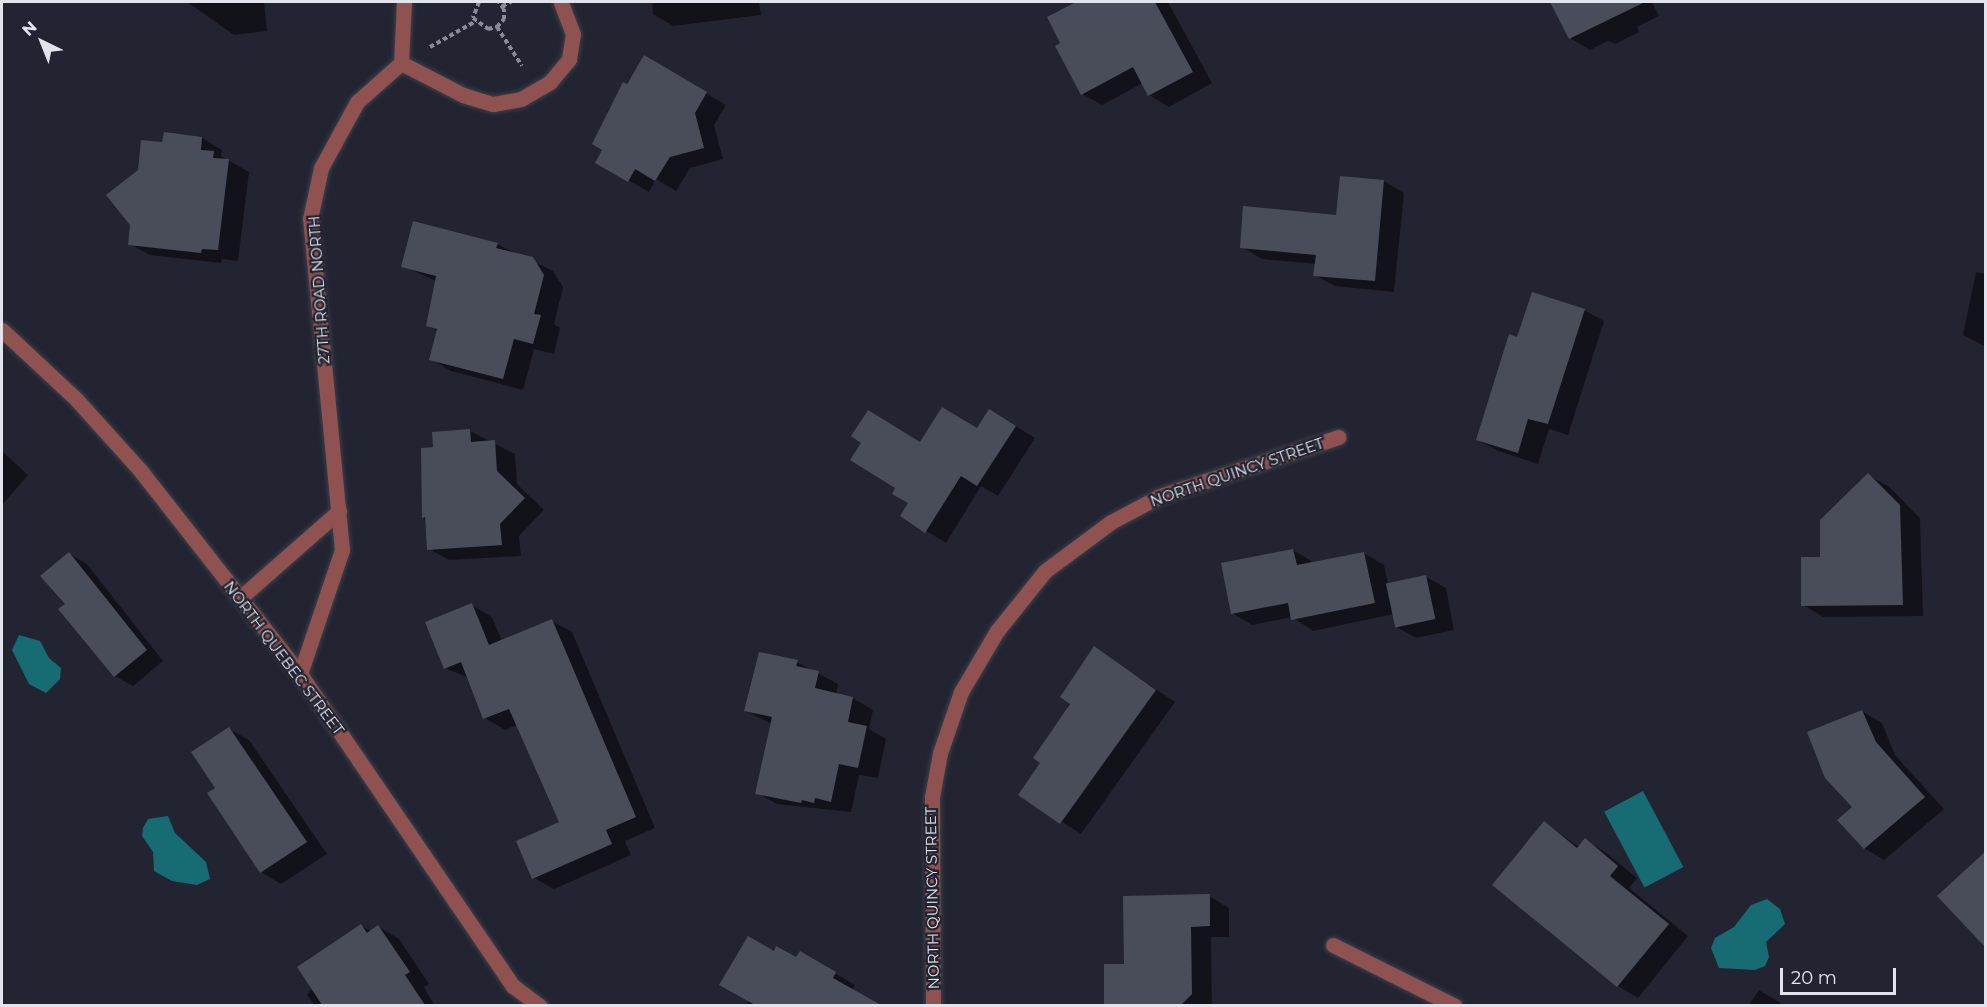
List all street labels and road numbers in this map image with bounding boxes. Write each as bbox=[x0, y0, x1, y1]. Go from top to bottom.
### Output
street label: 27TH ROAD NORTH bbox=[305, 215, 333, 365]
street label: NORTH QUINCY STREET bbox=[1148, 434, 1326, 510]
street label: NORTH QUEBEC STREET bbox=[220, 578, 348, 738]
street label: NORTH QUINCY STREET bbox=[921, 807, 943, 989]

